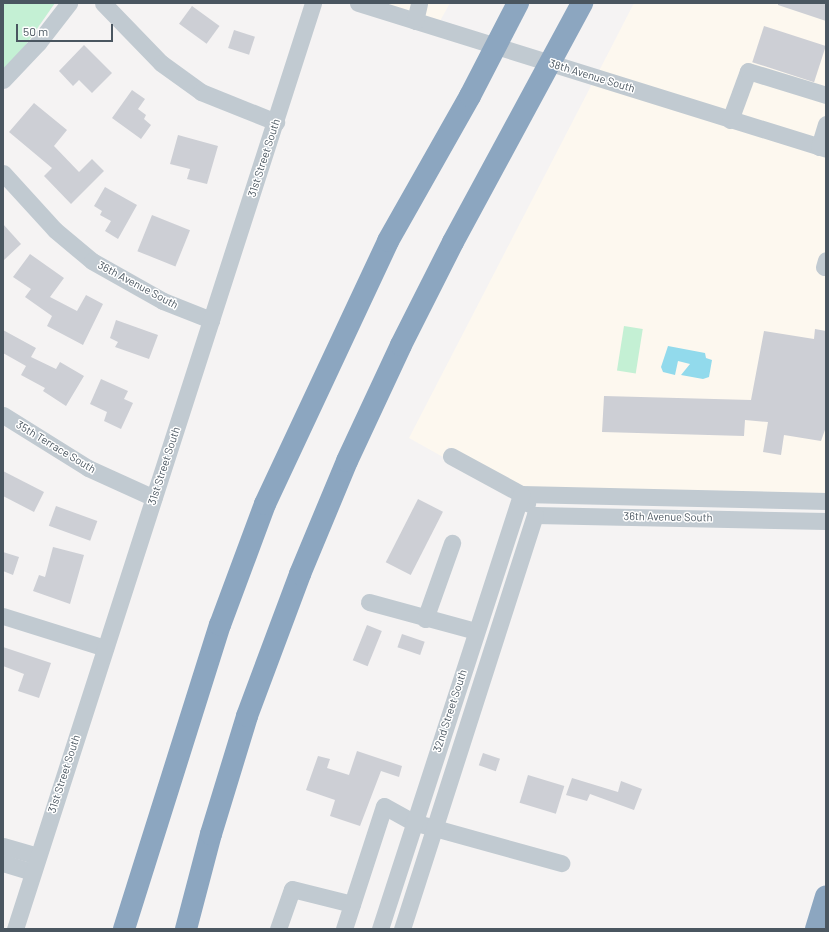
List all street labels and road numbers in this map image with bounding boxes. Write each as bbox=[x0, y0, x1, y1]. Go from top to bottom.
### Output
street label: 38th Avenue South bbox=[548, 57, 636, 95]
street label: 31st Street South bbox=[245, 117, 283, 199]
street label: 36th Avenue South bbox=[96, 258, 180, 312]
street label: 35th Terrace South bbox=[14, 418, 98, 476]
street label: 31st Street South bbox=[145, 425, 183, 507]
street label: 36th Avenue South bbox=[623, 510, 713, 524]
street label: 32nd Street South bbox=[430, 668, 470, 754]
street label: 31st Street South bbox=[45, 733, 83, 815]

